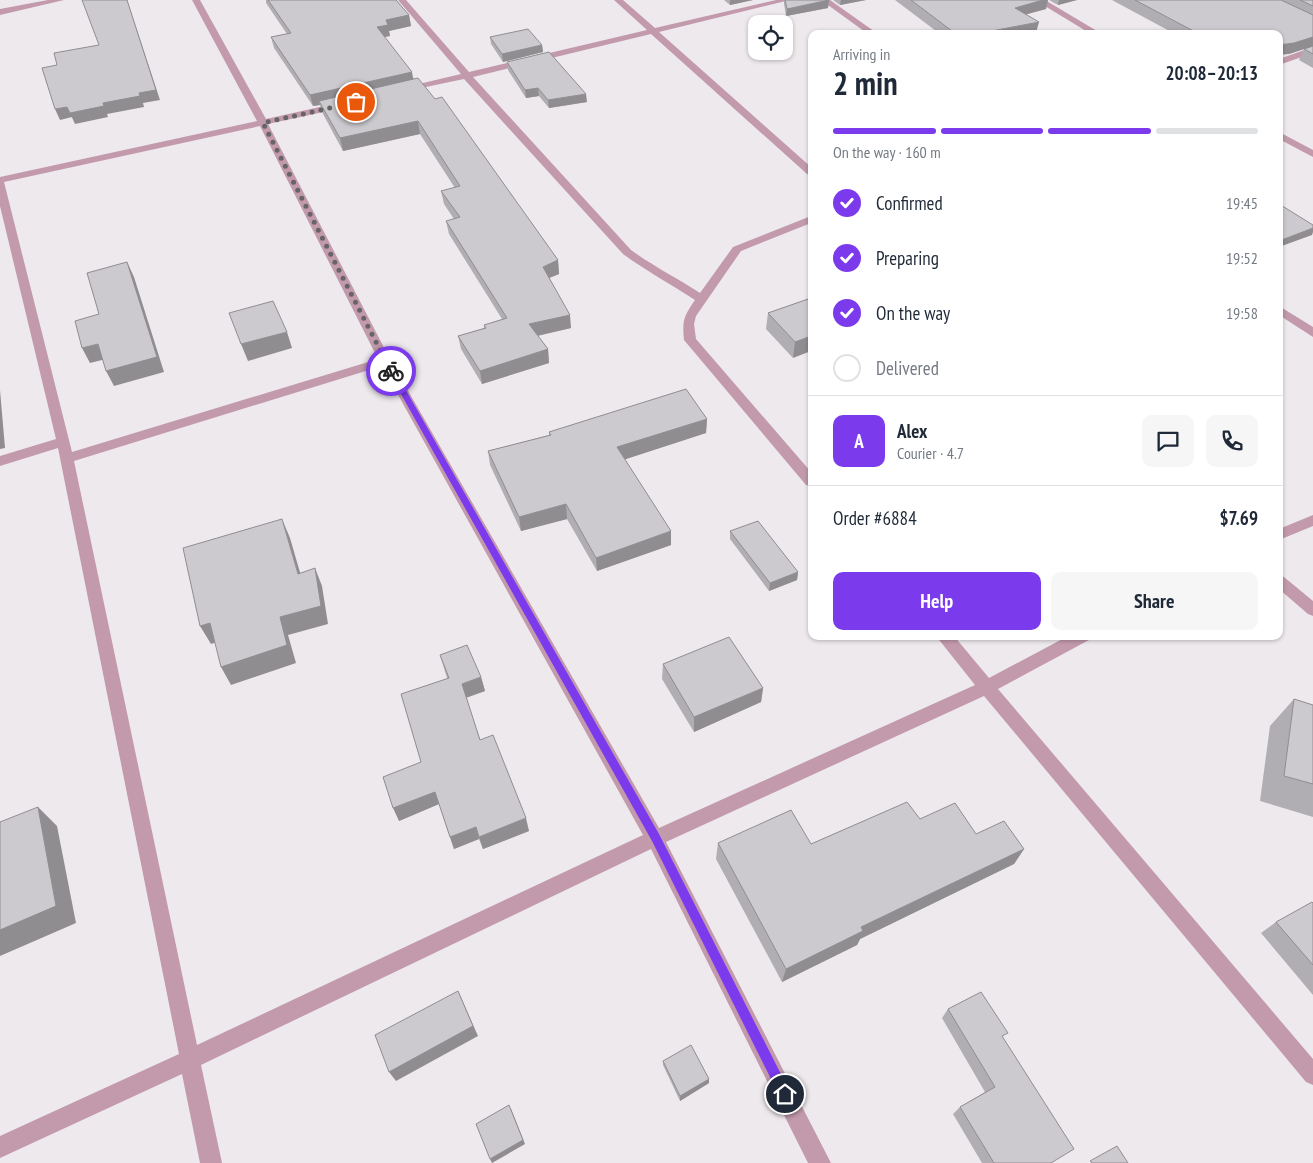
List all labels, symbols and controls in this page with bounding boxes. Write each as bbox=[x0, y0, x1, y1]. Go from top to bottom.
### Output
map controls bbox=[748, 15, 793, 60]
button: locate bbox=[748, 15, 793, 60]
text: Arriving in bbox=[833, 44, 890, 64]
text: 20:08–20:13 bbox=[1165, 61, 1258, 85]
text: 2 min bbox=[833, 62, 898, 104]
pin bbox=[335, 81, 377, 123]
icon: bag bbox=[342, 88, 370, 116]
text: On the way · 160 m bbox=[833, 142, 941, 162]
icon: check bbox=[833, 189, 861, 217]
text: Confirmed bbox=[876, 191, 943, 215]
text: 19:45 bbox=[1226, 193, 1258, 213]
icon: check bbox=[833, 244, 861, 272]
text: Preparing bbox=[876, 246, 939, 270]
text: 19:52 bbox=[1226, 248, 1258, 268]
icon: check bbox=[833, 299, 861, 327]
text: On the way bbox=[876, 301, 950, 325]
text: 19:58 bbox=[1226, 303, 1258, 323]
courier bbox=[366, 346, 416, 396]
text: Delivered bbox=[876, 356, 939, 380]
icon: bike bbox=[377, 357, 405, 385]
button: chat bbox=[1142, 415, 1194, 467]
button: phone bbox=[1206, 415, 1258, 467]
text: Alex bbox=[897, 419, 927, 443]
text: A bbox=[854, 429, 864, 453]
text: Courier · 4.7 bbox=[897, 443, 964, 463]
text: Order #6884 bbox=[833, 506, 917, 530]
text: $7.69 bbox=[1220, 506, 1258, 530]
button: Help bbox=[833, 572, 1041, 630]
button: Share bbox=[1051, 572, 1258, 630]
pin bbox=[764, 1073, 806, 1115]
icon: home bbox=[771, 1080, 799, 1108]

